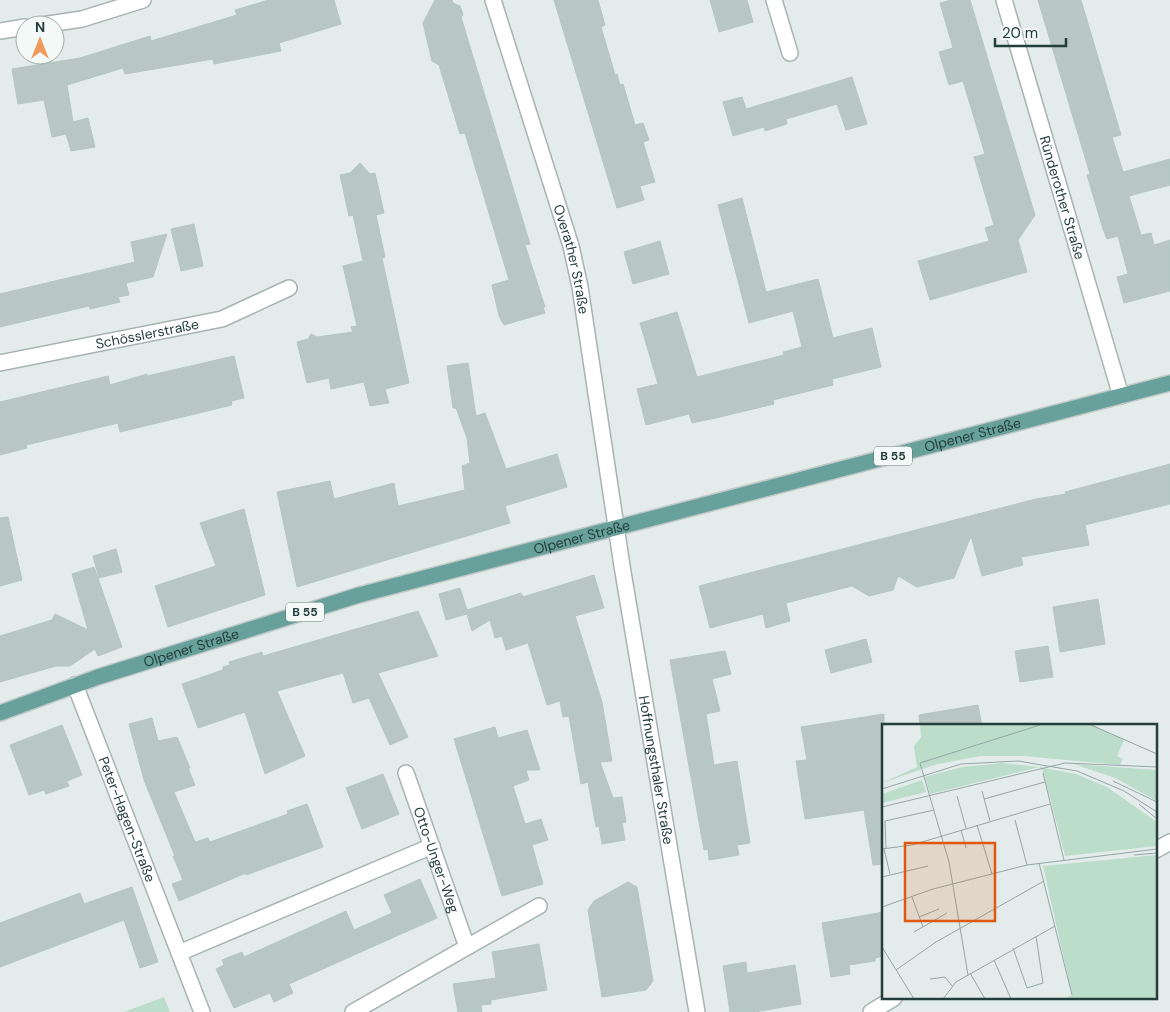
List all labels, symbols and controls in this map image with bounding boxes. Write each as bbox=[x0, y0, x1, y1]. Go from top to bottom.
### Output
north arrow bbox=[15, 15, 65, 65]
scale bar bbox=[995, 15, 1066, 47]
text: N bbox=[35, 18, 45, 36]
text: 20 m bbox=[1002, 23, 1038, 43]
street label: Ründerother Straße bbox=[1036, 134, 1089, 262]
street label: Overather Straße bbox=[549, 202, 593, 315]
street label: Schösslerstraße bbox=[94, 315, 200, 353]
street label: Olpener Straße bbox=[922, 413, 1023, 456]
road number: B 55 bbox=[874, 446, 912, 466]
street label: Olpener Straße bbox=[531, 516, 632, 558]
road number: B 55 bbox=[286, 602, 324, 622]
street label: Olpener Straße bbox=[141, 624, 241, 671]
street label: Hoffnungsthaler Straße bbox=[635, 694, 678, 846]
inset map bbox=[882, 724, 1158, 1000]
street label: Peter-Hagen-Straße bbox=[95, 754, 160, 885]
street label: Otto-Unger-Weg bbox=[410, 804, 463, 915]

